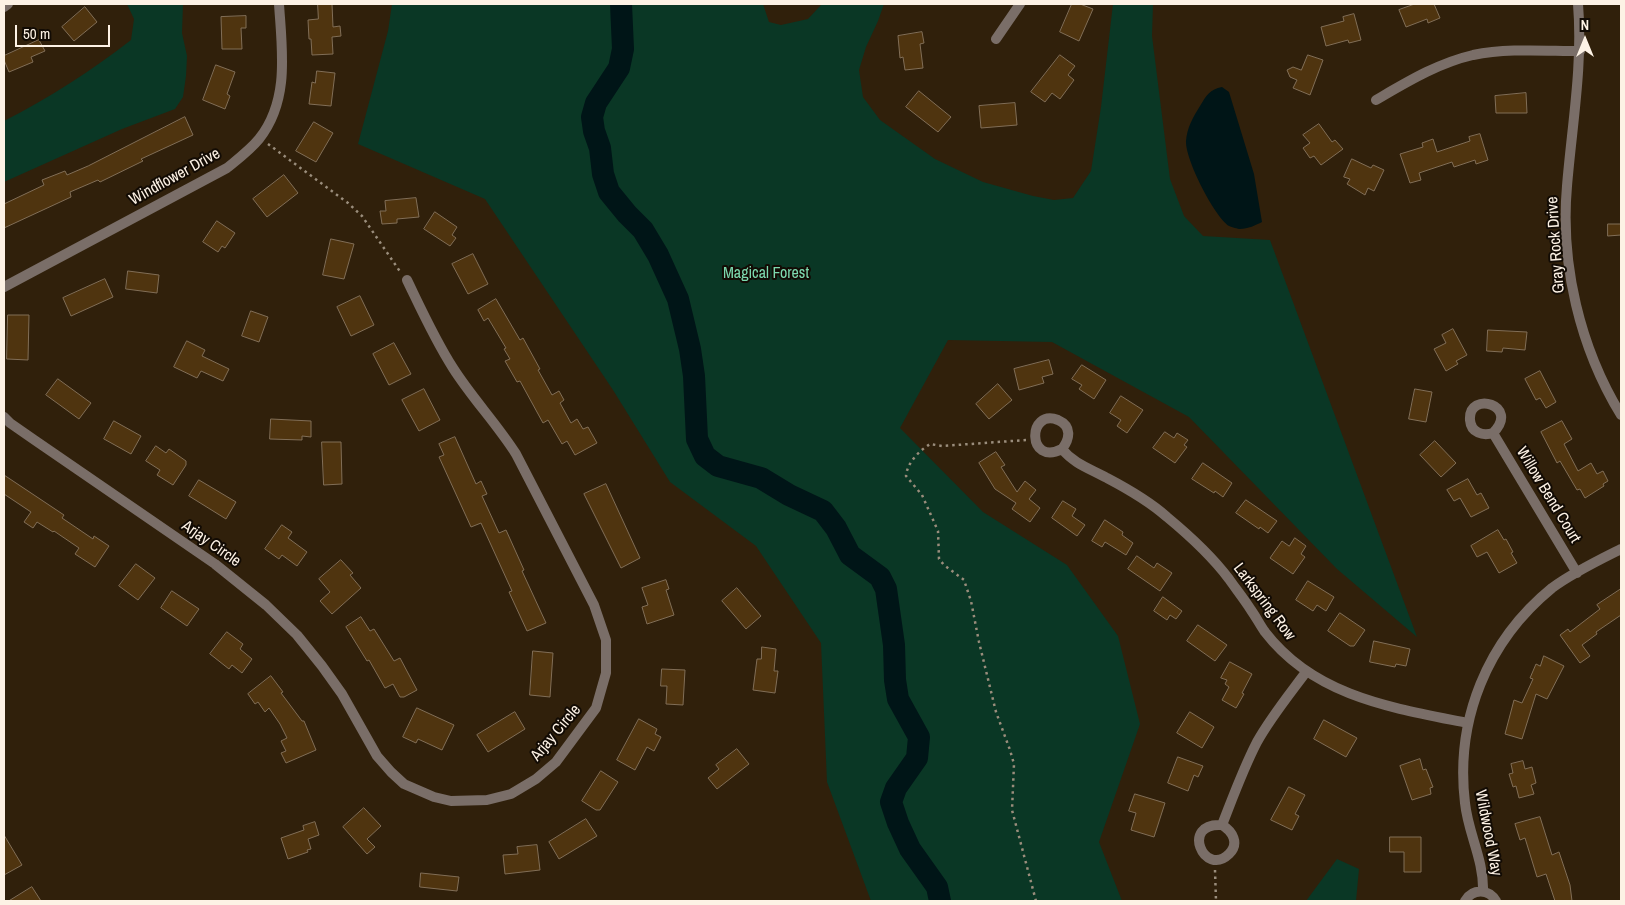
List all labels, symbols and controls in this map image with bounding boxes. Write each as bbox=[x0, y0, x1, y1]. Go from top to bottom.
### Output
scale bar bbox=[18, 15, 112, 47]
north arrow bbox=[1560, 15, 1610, 65]
text: N bbox=[1581, 16, 1589, 34]
text: 50 m bbox=[23, 23, 50, 44]
street label: Windflower Drive bbox=[126, 144, 224, 210]
street label: Gray Rock Drive bbox=[1543, 196, 1569, 294]
park label: Magical Forest bbox=[723, 264, 809, 284]
street label: Willow Bend Court bbox=[1512, 443, 1584, 547]
street label: Arjay Circle bbox=[178, 517, 244, 571]
street label: Larkspring Row bbox=[1229, 560, 1299, 644]
street label: Arjay Circle bbox=[527, 701, 585, 765]
street label: Wildwood Way bbox=[1470, 788, 1506, 878]

